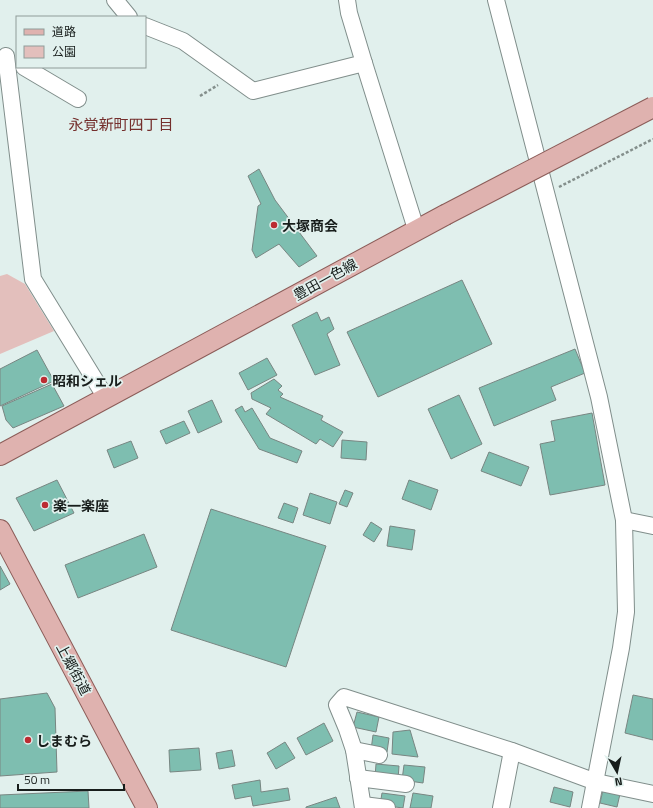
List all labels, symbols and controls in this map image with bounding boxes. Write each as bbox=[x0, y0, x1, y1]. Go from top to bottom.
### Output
legend bbox=[16, 16, 146, 68]
text: 道路 bbox=[52, 22, 76, 41]
text: 公園 bbox=[52, 42, 76, 61]
district label: 永覚新町四丁目 bbox=[68, 113, 174, 136]
place label: 大塚商会 bbox=[282, 215, 338, 236]
marker: 大塚商会 bbox=[269, 220, 279, 230]
street label: 豊田一色線 bbox=[289, 253, 361, 305]
place label: 昭和シェル bbox=[52, 370, 122, 391]
marker: 昭和シェル bbox=[39, 375, 49, 385]
place label: 楽一楽座 bbox=[53, 495, 109, 516]
marker: 楽一楽座 bbox=[40, 500, 50, 510]
street label: 上郷街道 bbox=[52, 639, 96, 699]
place label: しまむら bbox=[36, 730, 92, 751]
marker: しまむら bbox=[23, 735, 33, 745]
north arrow bbox=[597, 752, 637, 792]
scale bar bbox=[18, 766, 124, 792]
text: 50 m bbox=[24, 770, 50, 789]
text: N bbox=[614, 773, 624, 790]

